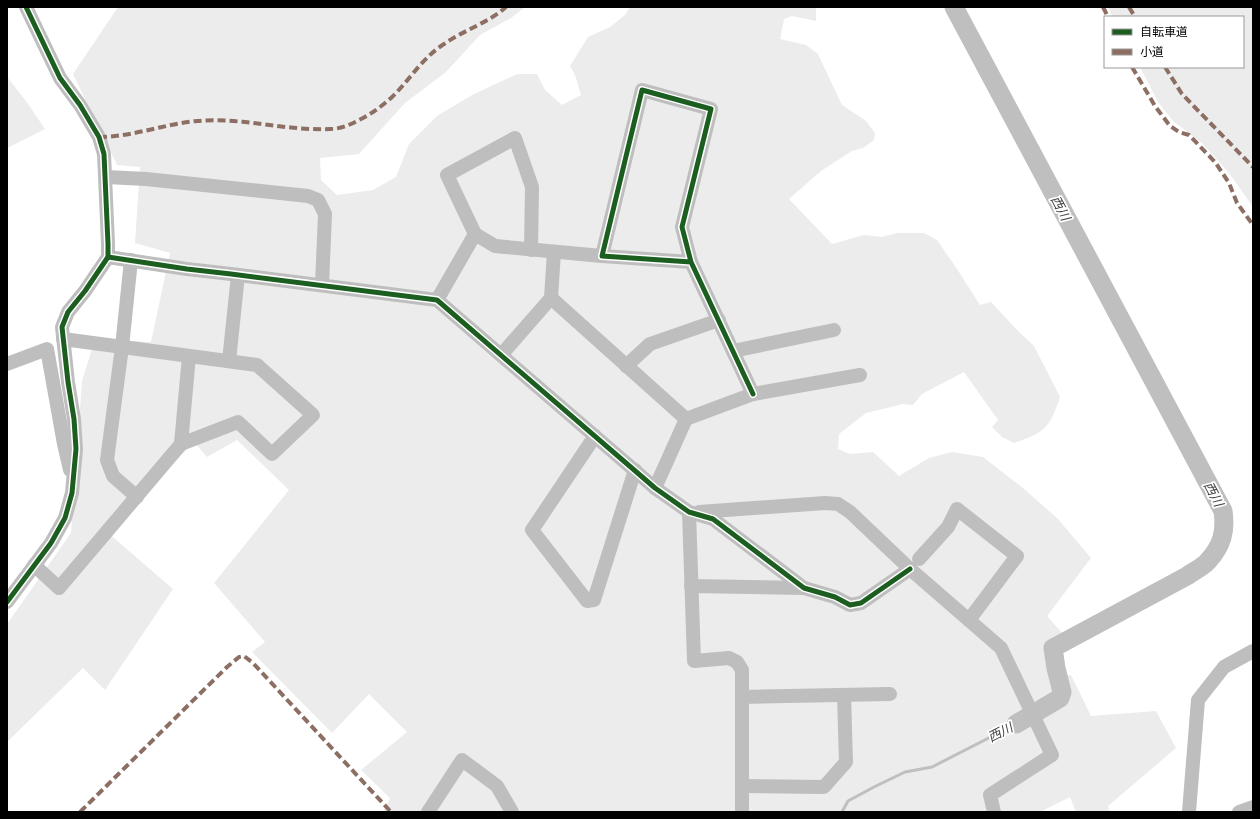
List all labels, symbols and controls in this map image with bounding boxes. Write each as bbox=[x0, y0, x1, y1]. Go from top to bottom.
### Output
legend bbox=[1104, 16, 1244, 68]
text: 自転車道 bbox=[1140, 24, 1188, 40]
text: 小道 bbox=[1140, 44, 1164, 60]
water label: 西川 bbox=[1047, 193, 1075, 225]
water label: 西川 bbox=[1200, 479, 1228, 511]
water label: 西川 bbox=[985, 718, 1017, 746]

